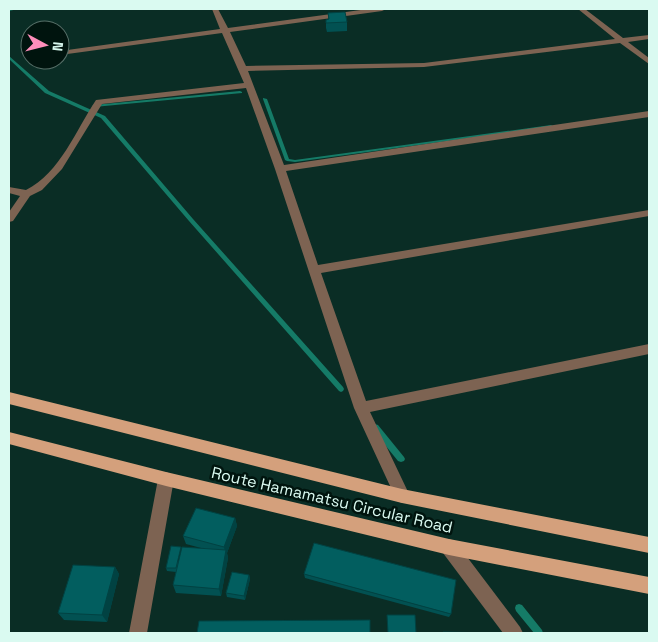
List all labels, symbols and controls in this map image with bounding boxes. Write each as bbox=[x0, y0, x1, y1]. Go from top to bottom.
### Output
north arrow bbox=[20, 20, 70, 70]
text: N bbox=[48, 41, 67, 52]
street label: Route Hamamatsu Circular Road bbox=[209, 462, 455, 538]

